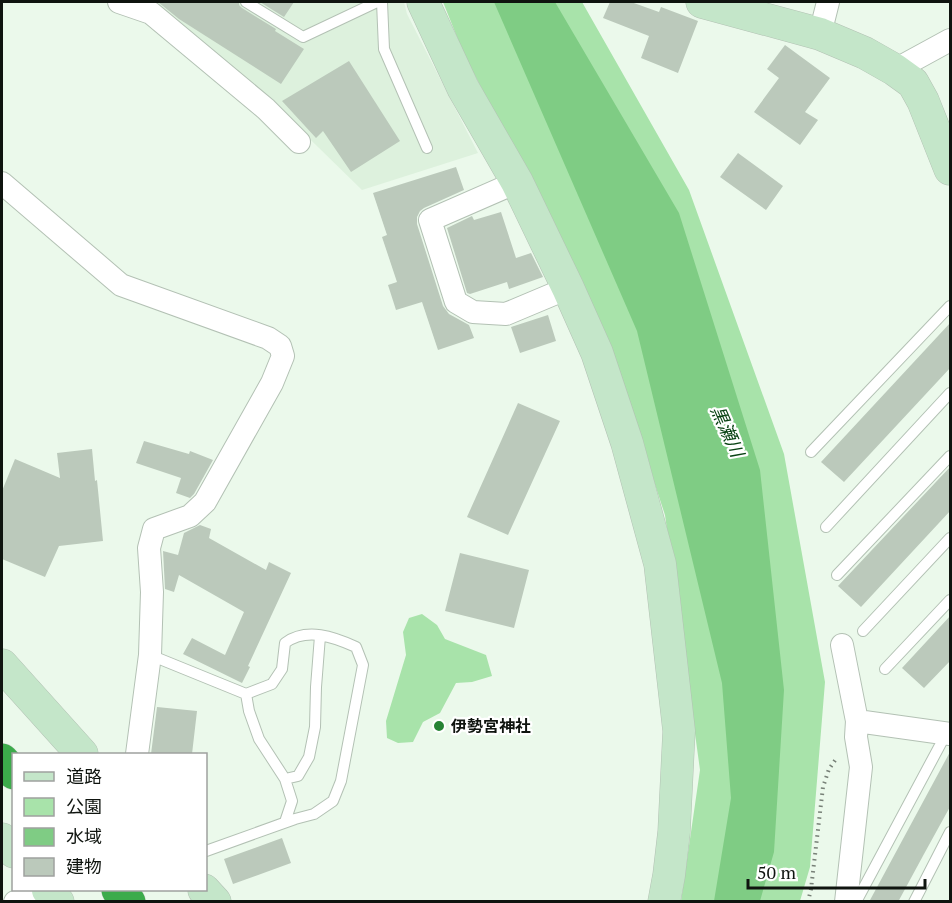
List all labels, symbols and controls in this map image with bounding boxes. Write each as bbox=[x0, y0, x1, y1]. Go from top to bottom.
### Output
water label: 黒瀬川 bbox=[706, 401, 751, 462]
place label: 伊勢宮神社 bbox=[450, 715, 531, 737]
marker: 伊勢宮神社 bbox=[432, 719, 446, 733]
legend bbox=[12, 753, 207, 891]
text: 道路 bbox=[66, 764, 102, 788]
text: 公園 bbox=[66, 794, 102, 818]
text: 水域 bbox=[66, 824, 102, 848]
scale bar bbox=[748, 852, 925, 890]
text: 建物 bbox=[66, 854, 102, 878]
text: 50 m bbox=[757, 860, 797, 884]

